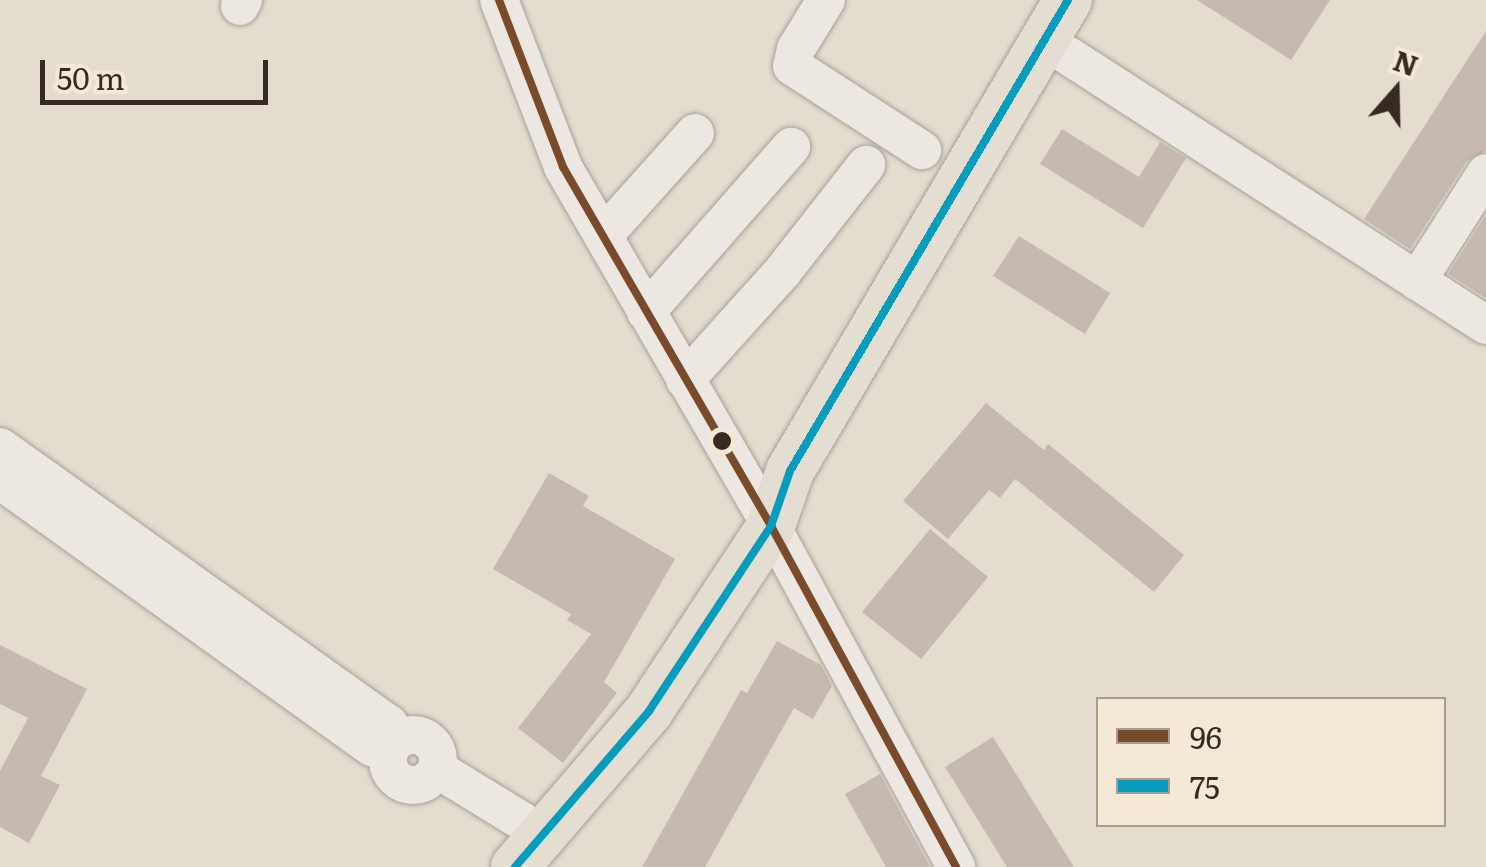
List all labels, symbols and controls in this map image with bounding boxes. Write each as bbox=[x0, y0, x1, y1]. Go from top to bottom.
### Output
text: N bbox=[1388, 38, 1424, 86]
scale bar bbox=[45, 40, 272, 102]
north arrow bbox=[1346, 40, 1446, 140]
text: 50 m bbox=[57, 55, 125, 99]
unlabelled marker bbox=[712, 431, 732, 451]
legend bbox=[1096, 697, 1446, 827]
text: 96 bbox=[1190, 714, 1222, 758]
text: 75 bbox=[1190, 764, 1220, 808]

